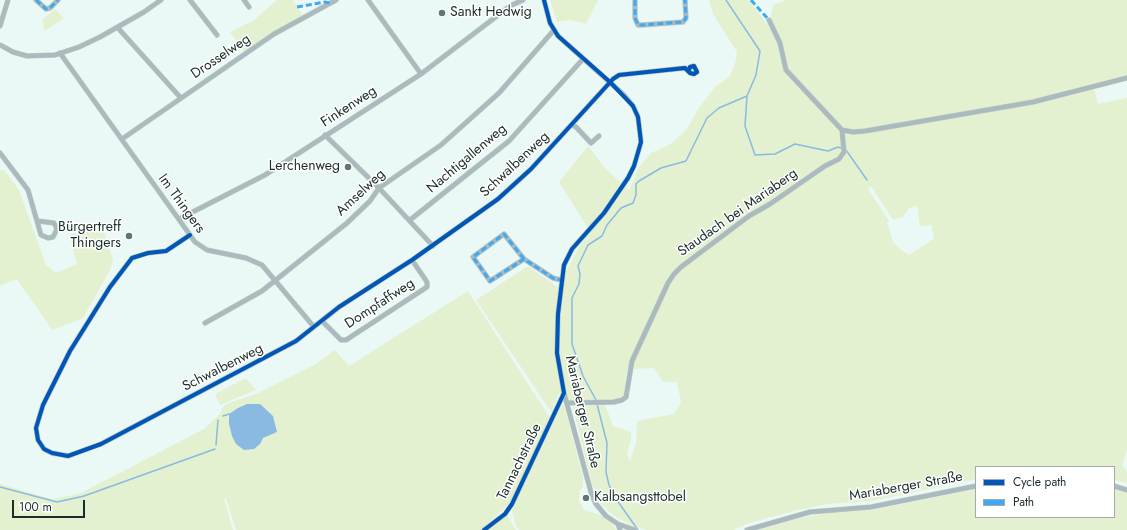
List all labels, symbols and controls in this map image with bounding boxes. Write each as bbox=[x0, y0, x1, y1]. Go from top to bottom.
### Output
place label: Sankt Hedwig bbox=[450, 5, 532, 21]
marker: Sankt Hedwig bbox=[437, 8, 447, 18]
street label: Drosselweg bbox=[188, 31, 254, 83]
street label: Finkenweg bbox=[318, 83, 380, 131]
street label: Nachtigallenweg bbox=[424, 121, 510, 197]
street label: Schwalbenweg bbox=[477, 129, 553, 201]
place label: Lerchenweg bbox=[269, 159, 340, 175]
marker: Lerchenweg bbox=[343, 162, 353, 172]
street label: Staudach bei Mariaberg bbox=[675, 165, 801, 261]
street label: Amselweg bbox=[333, 166, 389, 220]
street label: Im Thingers bbox=[154, 171, 208, 237]
place label: Bürgertreff Thingers bbox=[58, 220, 121, 252]
marker: Bürgertreff Thingers bbox=[124, 231, 134, 241]
street label: Dompfaffweg bbox=[342, 275, 418, 333]
street label: Schwalbenweg bbox=[180, 341, 266, 395]
street label: Mariaberger Straße bbox=[561, 354, 603, 470]
street label: Tannachstraße bbox=[494, 421, 546, 503]
legend bbox=[975, 466, 1115, 518]
street label: Mariaberger Straße bbox=[848, 469, 964, 505]
text: Cycle path bbox=[1013, 473, 1066, 491]
place label: Kalbsangsttobel bbox=[594, 490, 686, 506]
scale bar bbox=[14, 492, 87, 518]
marker: Kalbsangsttobel bbox=[581, 493, 591, 503]
text: Path bbox=[1013, 493, 1034, 511]
text: 100 m bbox=[19, 498, 52, 516]

